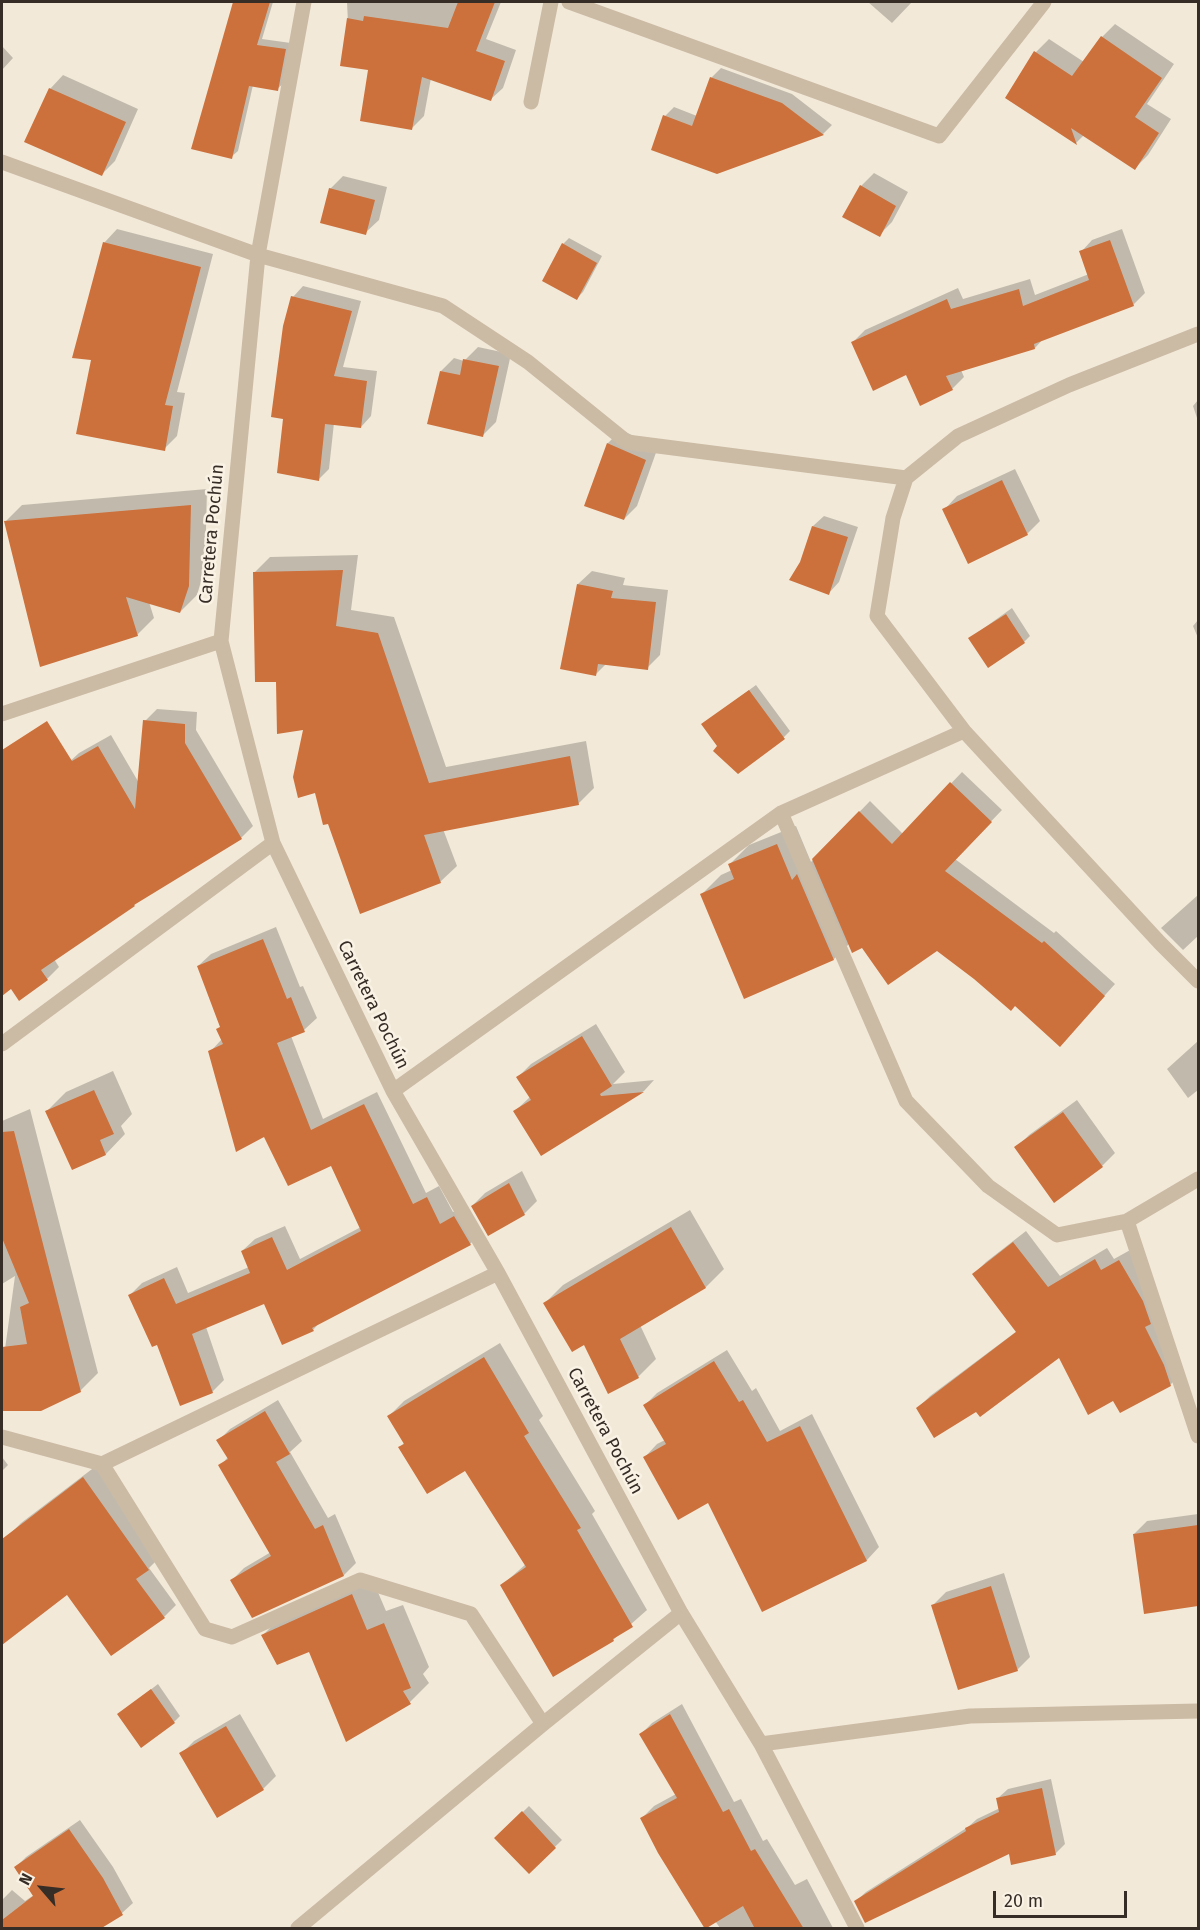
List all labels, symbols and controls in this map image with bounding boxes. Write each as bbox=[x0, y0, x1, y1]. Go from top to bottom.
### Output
street label: Carretera Pochún bbox=[195, 463, 229, 605]
street label: Carretera Pochún bbox=[333, 937, 413, 1073]
street label: Carretera Pochún bbox=[563, 1364, 647, 1498]
north arrow bbox=[12, 1858, 72, 1918]
text: N bbox=[15, 1870, 37, 1888]
scale bar bbox=[996, 1879, 1130, 1917]
text: 20 m bbox=[1004, 1890, 1043, 1912]

